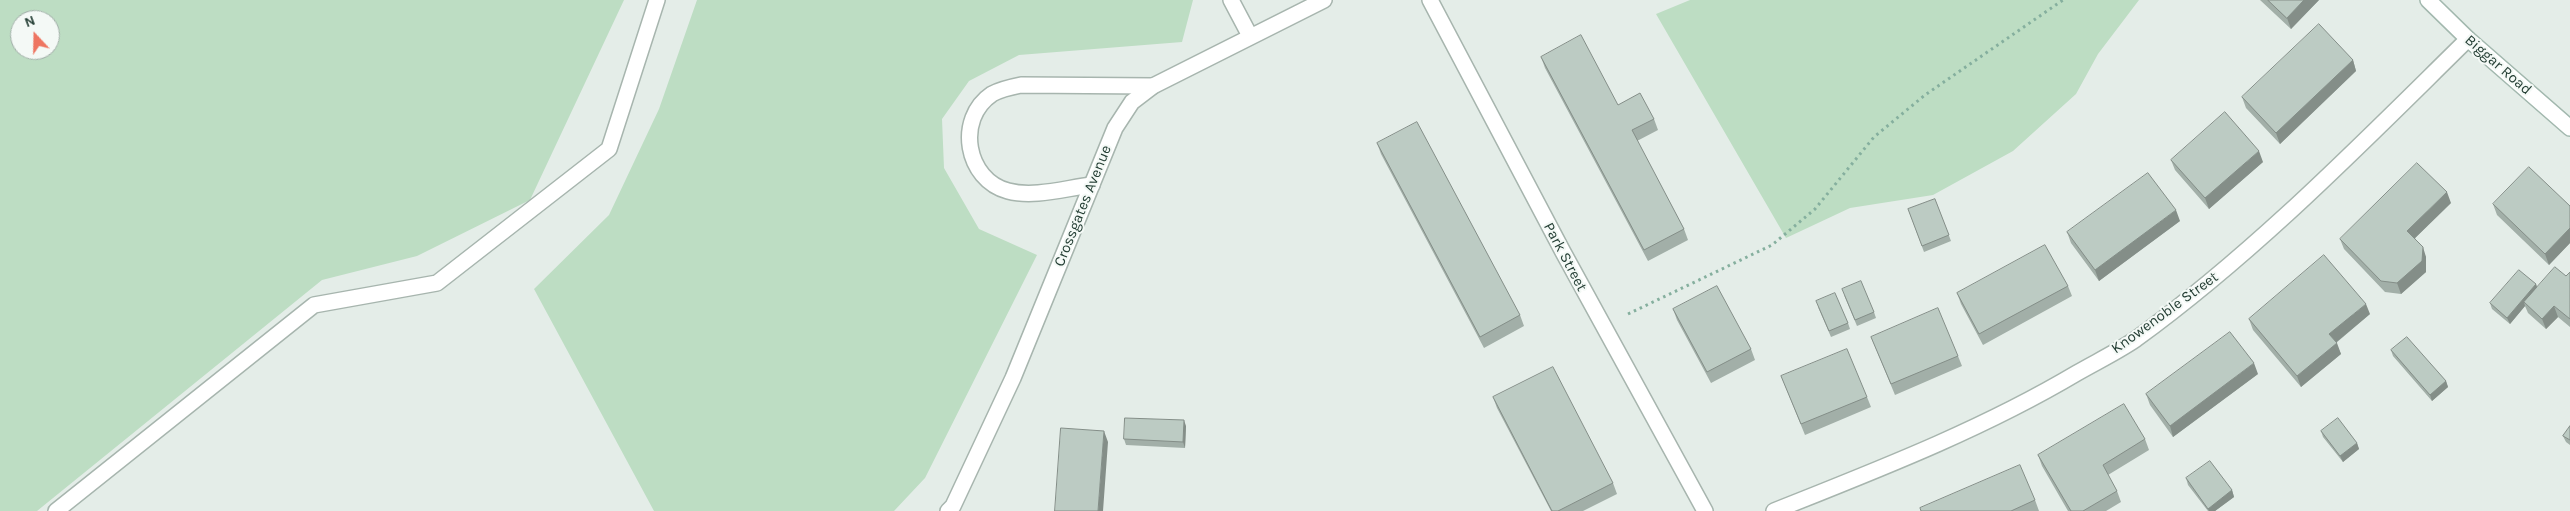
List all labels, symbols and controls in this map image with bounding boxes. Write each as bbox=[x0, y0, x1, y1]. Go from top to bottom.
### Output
north arrow bbox=[10, 10, 60, 60]
text: N bbox=[22, 12, 38, 31]
street label: Biggar Road bbox=[2461, 31, 2535, 99]
street label: Crossgates Avenue bbox=[1050, 143, 1116, 269]
street label: Park Street bbox=[1539, 220, 1591, 294]
street label: Knowenoble Street bbox=[2108, 268, 2222, 358]

